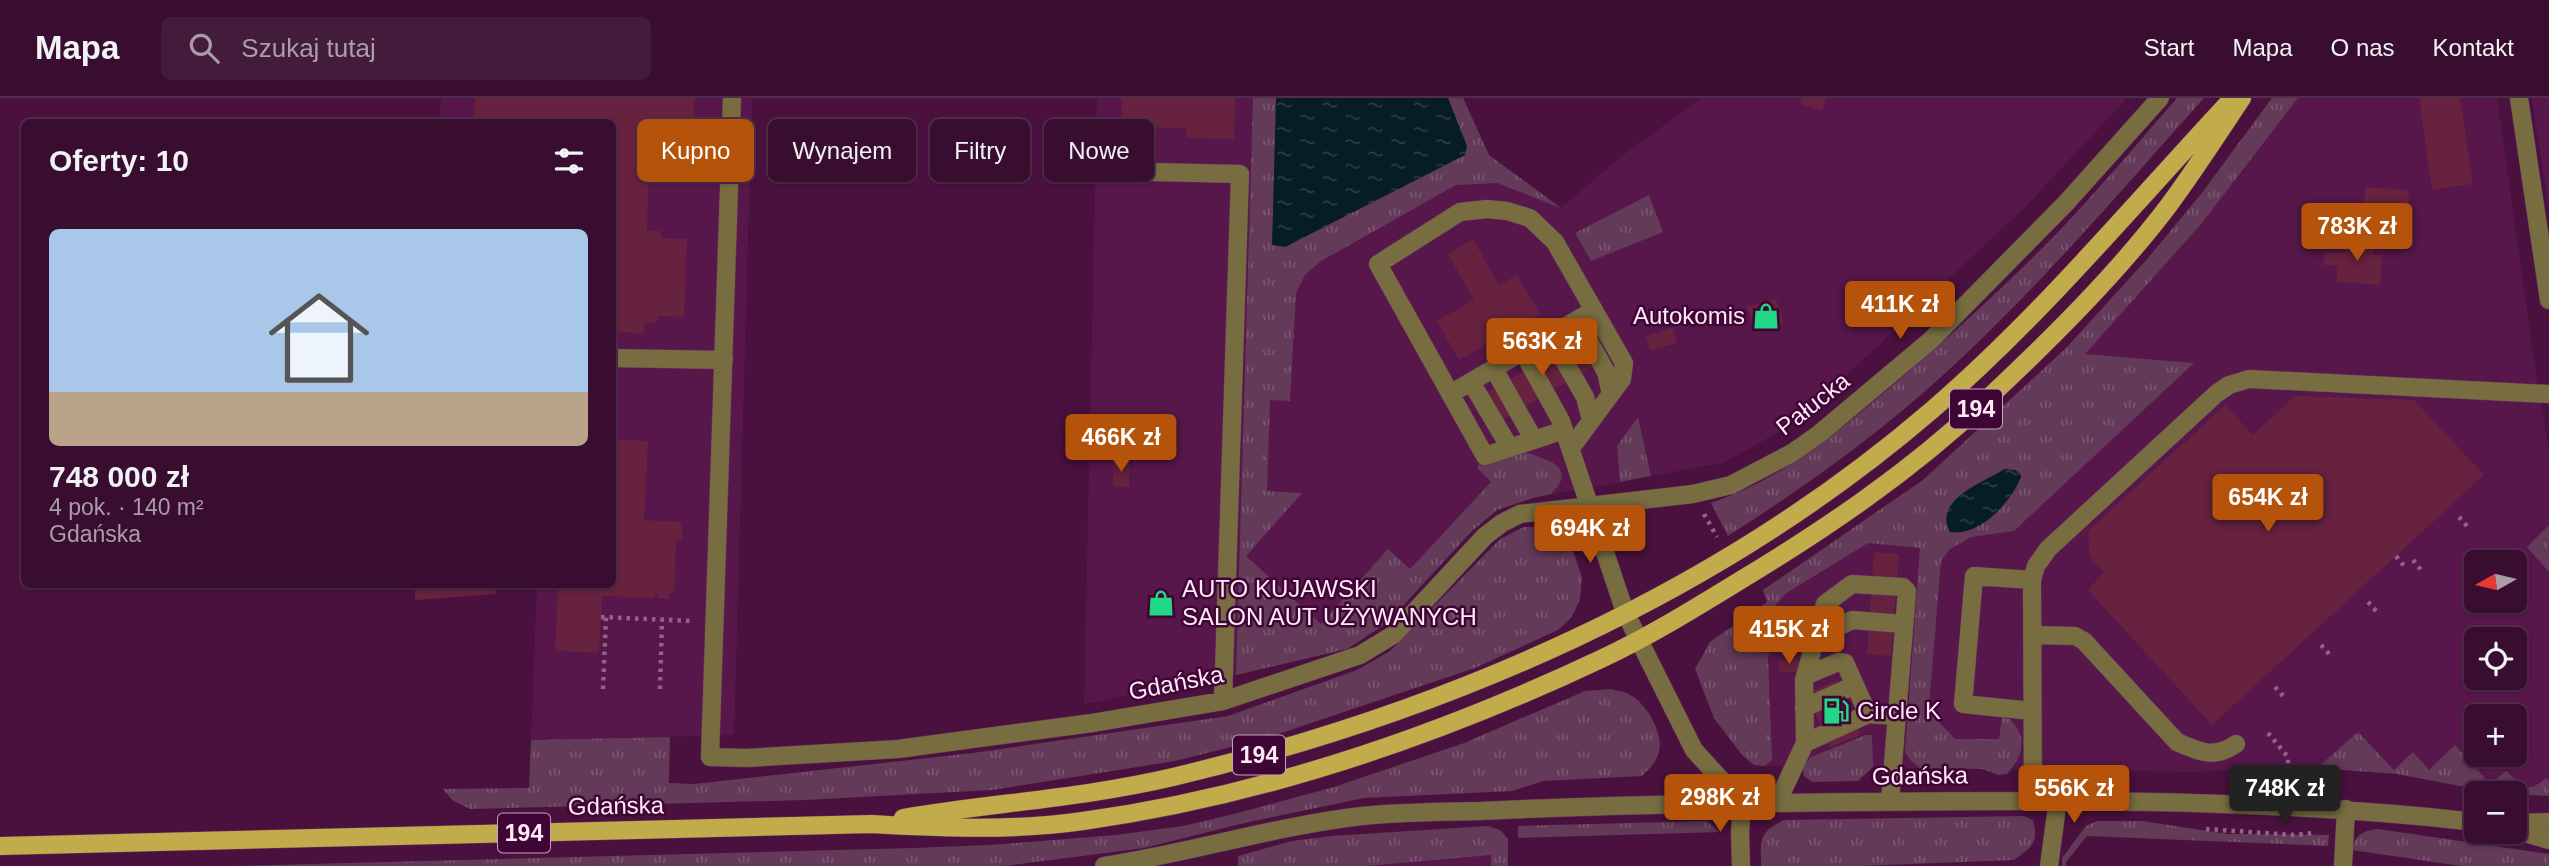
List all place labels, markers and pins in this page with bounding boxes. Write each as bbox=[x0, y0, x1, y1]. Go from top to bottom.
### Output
pin: 783K zł bbox=[2292, 204, 2422, 263]
pin: 411K zł bbox=[1835, 282, 1965, 341]
shop icon: Autokomis bbox=[1751, 301, 1781, 331]
place label: Autokomis bbox=[1633, 302, 1745, 329]
pin: 563K zł bbox=[1477, 318, 1607, 378]
pin: 466K zł bbox=[1056, 414, 1186, 474]
pin: 654K zł bbox=[2203, 474, 2333, 534]
pin: 694K zł bbox=[1525, 505, 1655, 565]
place label: AUTO KUJAWSKI SALON AUT UŻYWANYCH bbox=[1182, 575, 1477, 630]
shop icon: AUTO KUJAWSKI SALON AUT UŻYWANYCH bbox=[1146, 588, 1176, 618]
pin: 415K zł bbox=[1724, 606, 1854, 666]
fuel station icon: Circle K bbox=[1821, 696, 1851, 726]
place label: Circle K bbox=[1857, 697, 1941, 724]
pin: 556K zł bbox=[2009, 766, 2139, 825]
pin: 748K zł bbox=[2220, 766, 2350, 825]
pin: 298K zł bbox=[1655, 774, 1785, 834]

